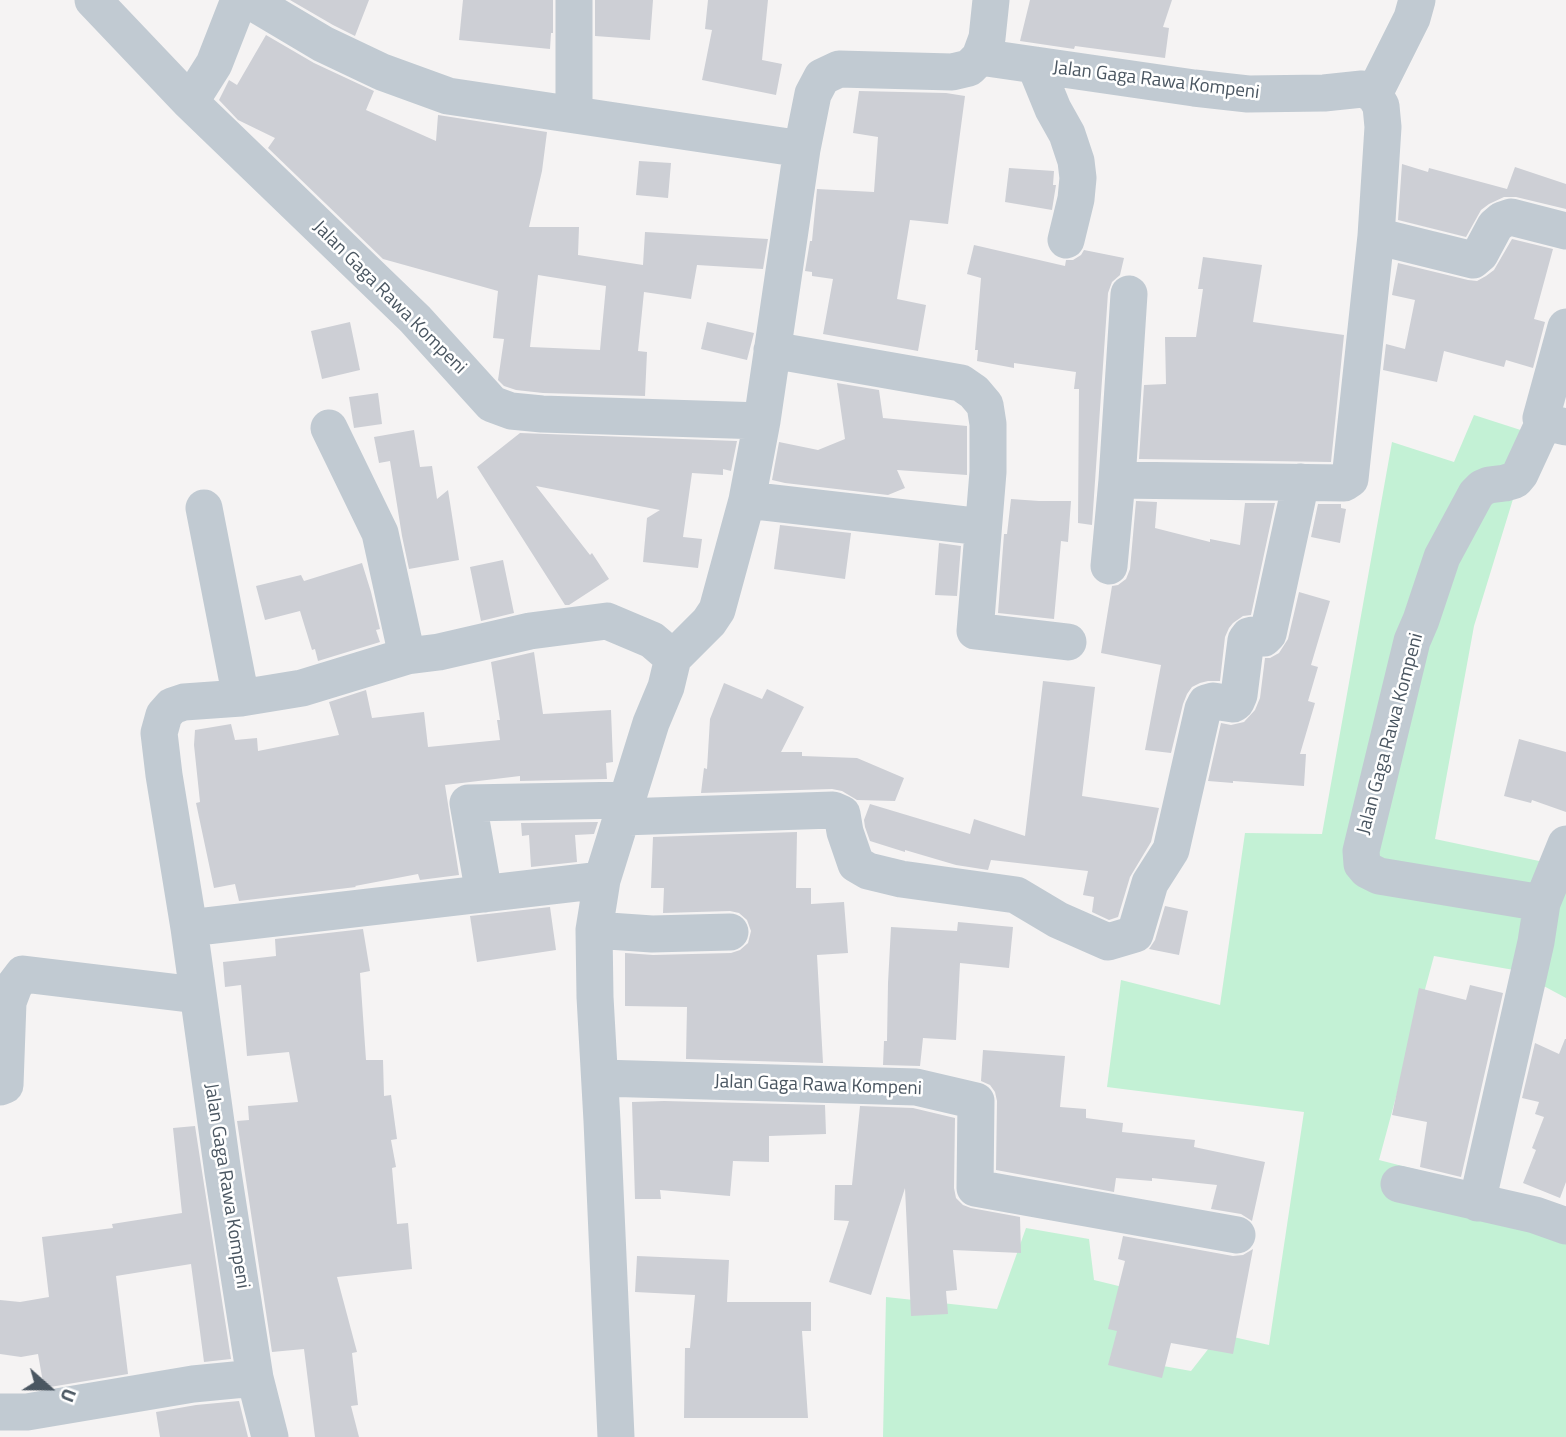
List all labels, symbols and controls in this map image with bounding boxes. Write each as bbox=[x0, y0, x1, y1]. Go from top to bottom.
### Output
street label: Jalan Gaga Rawa Kompeni bbox=[1052, 57, 1260, 105]
street label: Jalan Gaga Rawa Kompeni bbox=[308, 217, 470, 379]
street label: Jalan Gaga Rawa Kompeni bbox=[1353, 631, 1429, 837]
street label: Jalan Gaga Rawa Kompeni bbox=[714, 1071, 922, 1101]
street label: Jalan Gaga Rawa Kompeni bbox=[198, 1082, 254, 1290]
north arrow bbox=[14, 1353, 84, 1423]
text: U bbox=[53, 1385, 85, 1407]

